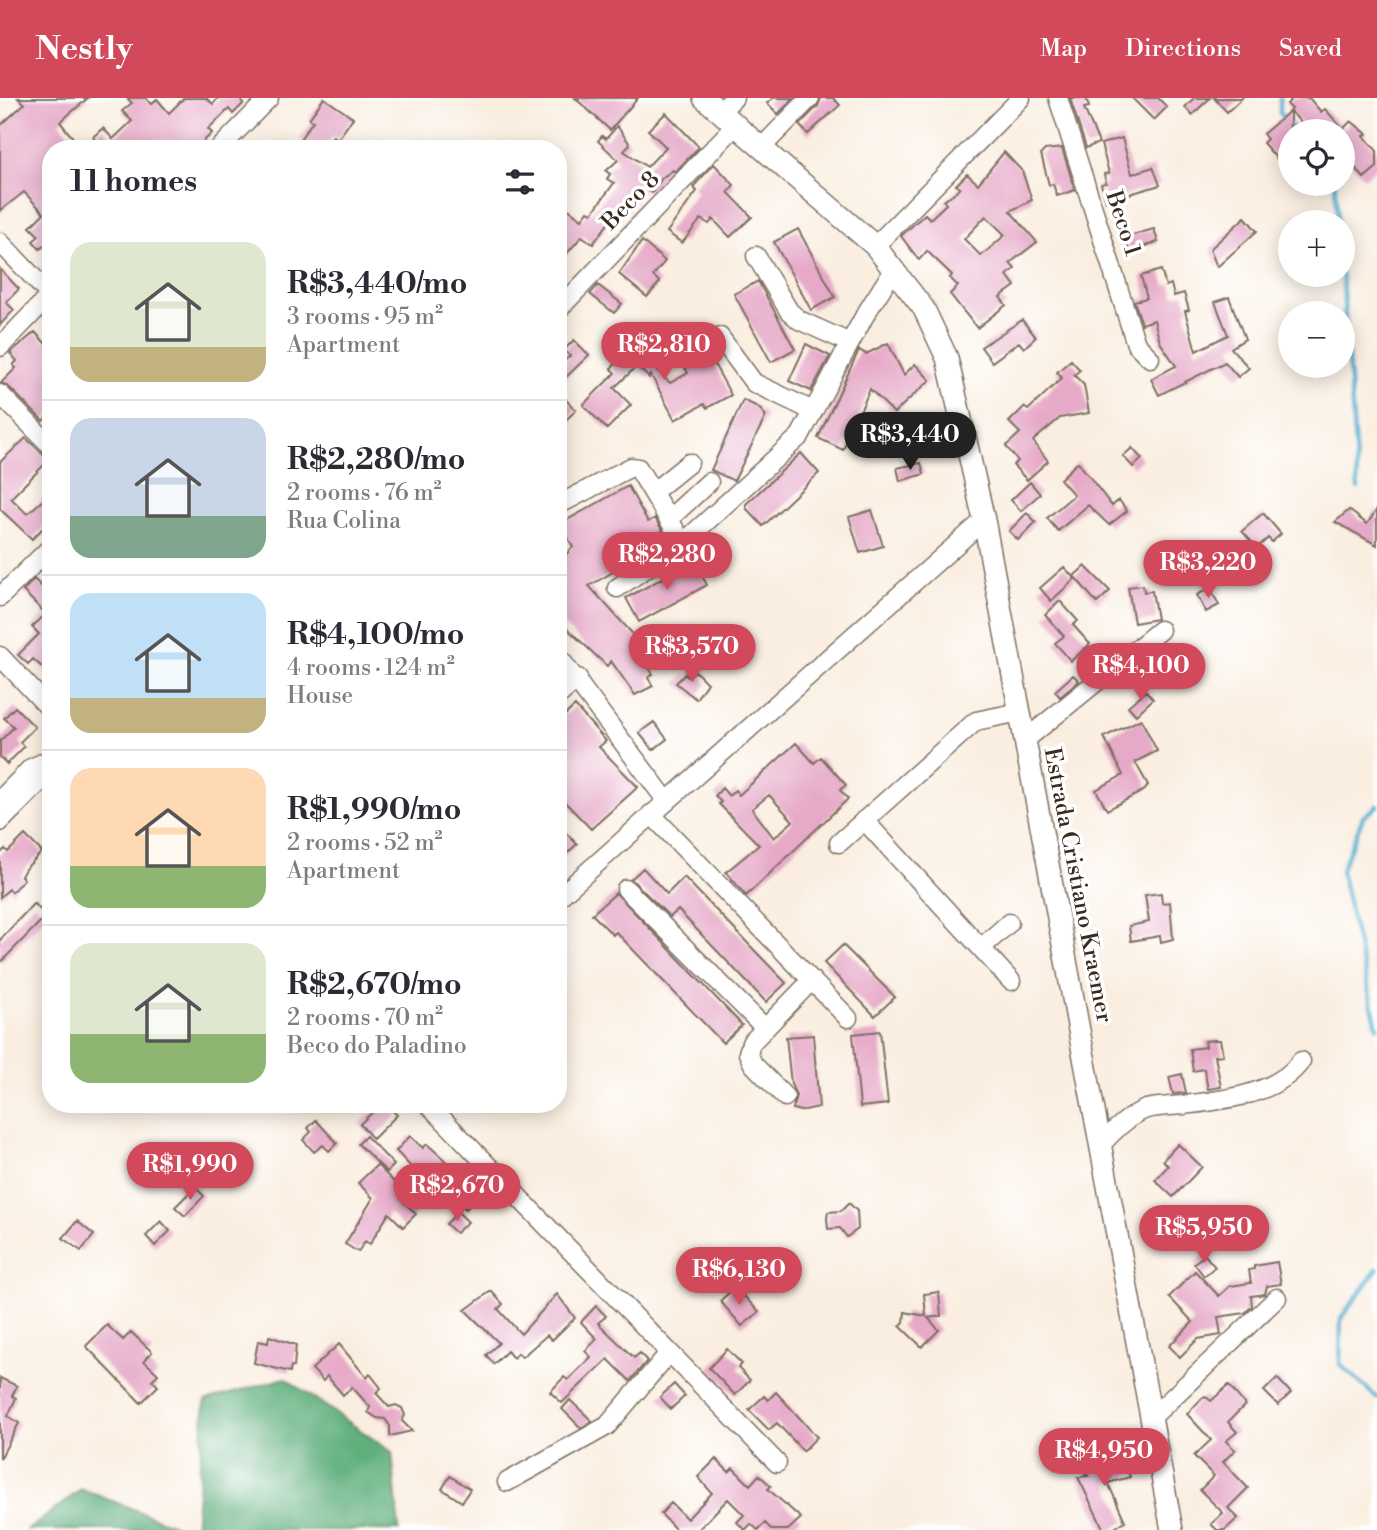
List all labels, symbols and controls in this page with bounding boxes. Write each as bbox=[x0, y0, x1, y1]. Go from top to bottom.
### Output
text: Nestly bbox=[35, 29, 133, 70]
text: Map bbox=[1040, 34, 1087, 64]
text: Directions bbox=[1125, 34, 1241, 64]
text: Saved bbox=[1279, 34, 1342, 64]
map controls bbox=[1278, 119, 1355, 378]
button: locate bbox=[1278, 119, 1355, 196]
text: 11 homes bbox=[70, 163, 197, 201]
icon: filters bbox=[501, 163, 539, 201]
street label: Beco 8 bbox=[595, 165, 666, 237]
street label: Beco 1 bbox=[1099, 186, 1147, 260]
button: + bbox=[1278, 210, 1355, 287]
text: R$3,440/mo bbox=[287, 265, 467, 303]
icon: home bbox=[126, 270, 210, 354]
button: − bbox=[1278, 301, 1355, 378]
text: 3 rooms · 95 m² bbox=[287, 303, 443, 331]
pin: R$2,810 bbox=[599, 322, 729, 382]
text: Apartment bbox=[287, 331, 400, 359]
text: R$2,810 bbox=[617, 331, 711, 359]
pin: R$3,440 bbox=[845, 412, 975, 472]
text: R$3,440 bbox=[860, 421, 960, 449]
text: R$2,280/mo bbox=[287, 441, 465, 479]
icon: home bbox=[126, 446, 210, 530]
text: 2 rooms · 76 m² bbox=[287, 479, 442, 507]
text: Rua Colina bbox=[287, 507, 401, 535]
pin: R$2,280 bbox=[602, 532, 732, 592]
pin: R$3,220 bbox=[1143, 540, 1273, 600]
text: R$2,280 bbox=[618, 541, 716, 569]
text: R$3,220 bbox=[1159, 549, 1257, 577]
text: R$4,100/mo bbox=[287, 616, 464, 654]
icon: home bbox=[126, 621, 210, 705]
pin: R$3,570 bbox=[627, 624, 757, 684]
text: R$3,570 bbox=[645, 633, 739, 661]
pin: R$4,100 bbox=[1076, 644, 1206, 703]
text: R$4,100 bbox=[1092, 652, 1190, 680]
text: 4 rooms · 124 m² bbox=[287, 654, 455, 682]
text: House bbox=[287, 682, 353, 710]
street label: Estrada Cristiano Kraemer bbox=[1038, 745, 1118, 1025]
text: R$1,990/mo bbox=[287, 791, 461, 829]
icon: home bbox=[126, 796, 210, 880]
text: 2 rooms · 52 m² bbox=[287, 829, 443, 857]
text: Apartment bbox=[287, 857, 400, 885]
text: R$2,670/mo bbox=[287, 966, 462, 1004]
icon: home bbox=[126, 971, 210, 1055]
text: 2 rooms · 70 m² bbox=[287, 1004, 443, 1032]
text: Beco do Paladino bbox=[287, 1032, 467, 1060]
pin: R$1,990 bbox=[125, 1142, 255, 1202]
text: R$1,990 bbox=[143, 1151, 237, 1179]
pin: R$2,670 bbox=[392, 1164, 522, 1223]
text: R$2,670 bbox=[409, 1172, 505, 1200]
pin: R$5,950 bbox=[1139, 1206, 1269, 1265]
text: R$5,950 bbox=[1155, 1214, 1253, 1242]
pin: R$6,130 bbox=[674, 1248, 804, 1307]
text: R$6,130 bbox=[692, 1256, 786, 1284]
pin: R$4,950 bbox=[1039, 1428, 1169, 1488]
text: R$4,950 bbox=[1055, 1437, 1153, 1465]

